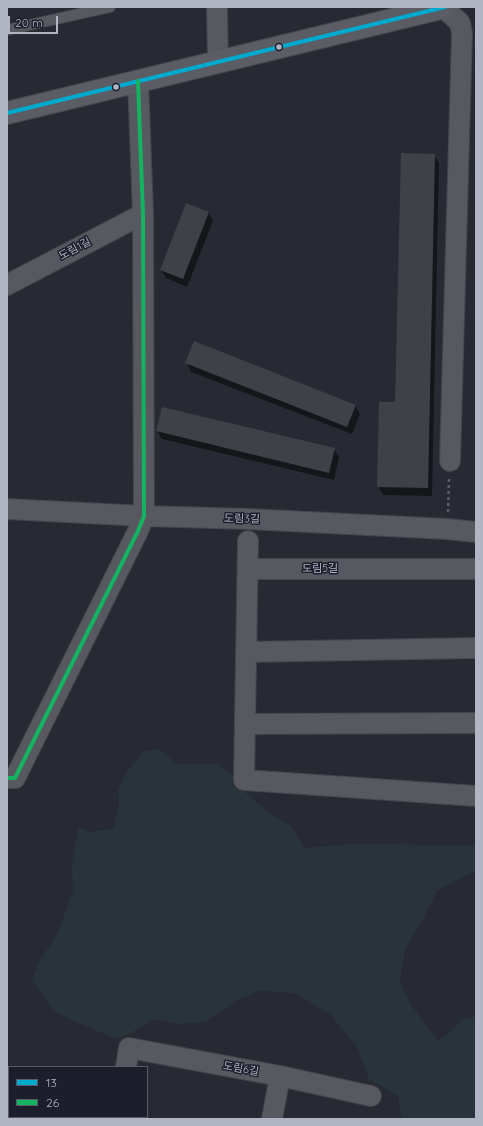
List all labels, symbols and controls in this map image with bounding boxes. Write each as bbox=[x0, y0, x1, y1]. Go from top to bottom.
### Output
scale bar bbox=[10, 8, 60, 34]
text: 20 m bbox=[15, 15, 43, 30]
unlabelled marker bbox=[274, 42, 284, 52]
unlabelled marker bbox=[111, 82, 121, 92]
street label: 도림1길 bbox=[57, 235, 93, 263]
street label: 도림3길 bbox=[224, 512, 260, 526]
street label: 도림5길 bbox=[302, 562, 338, 576]
street label: 도림6길 bbox=[222, 1059, 260, 1079]
legend bbox=[8, 1066, 148, 1118]
text: 13 bbox=[46, 1075, 57, 1090]
text: 26 bbox=[46, 1095, 59, 1110]

